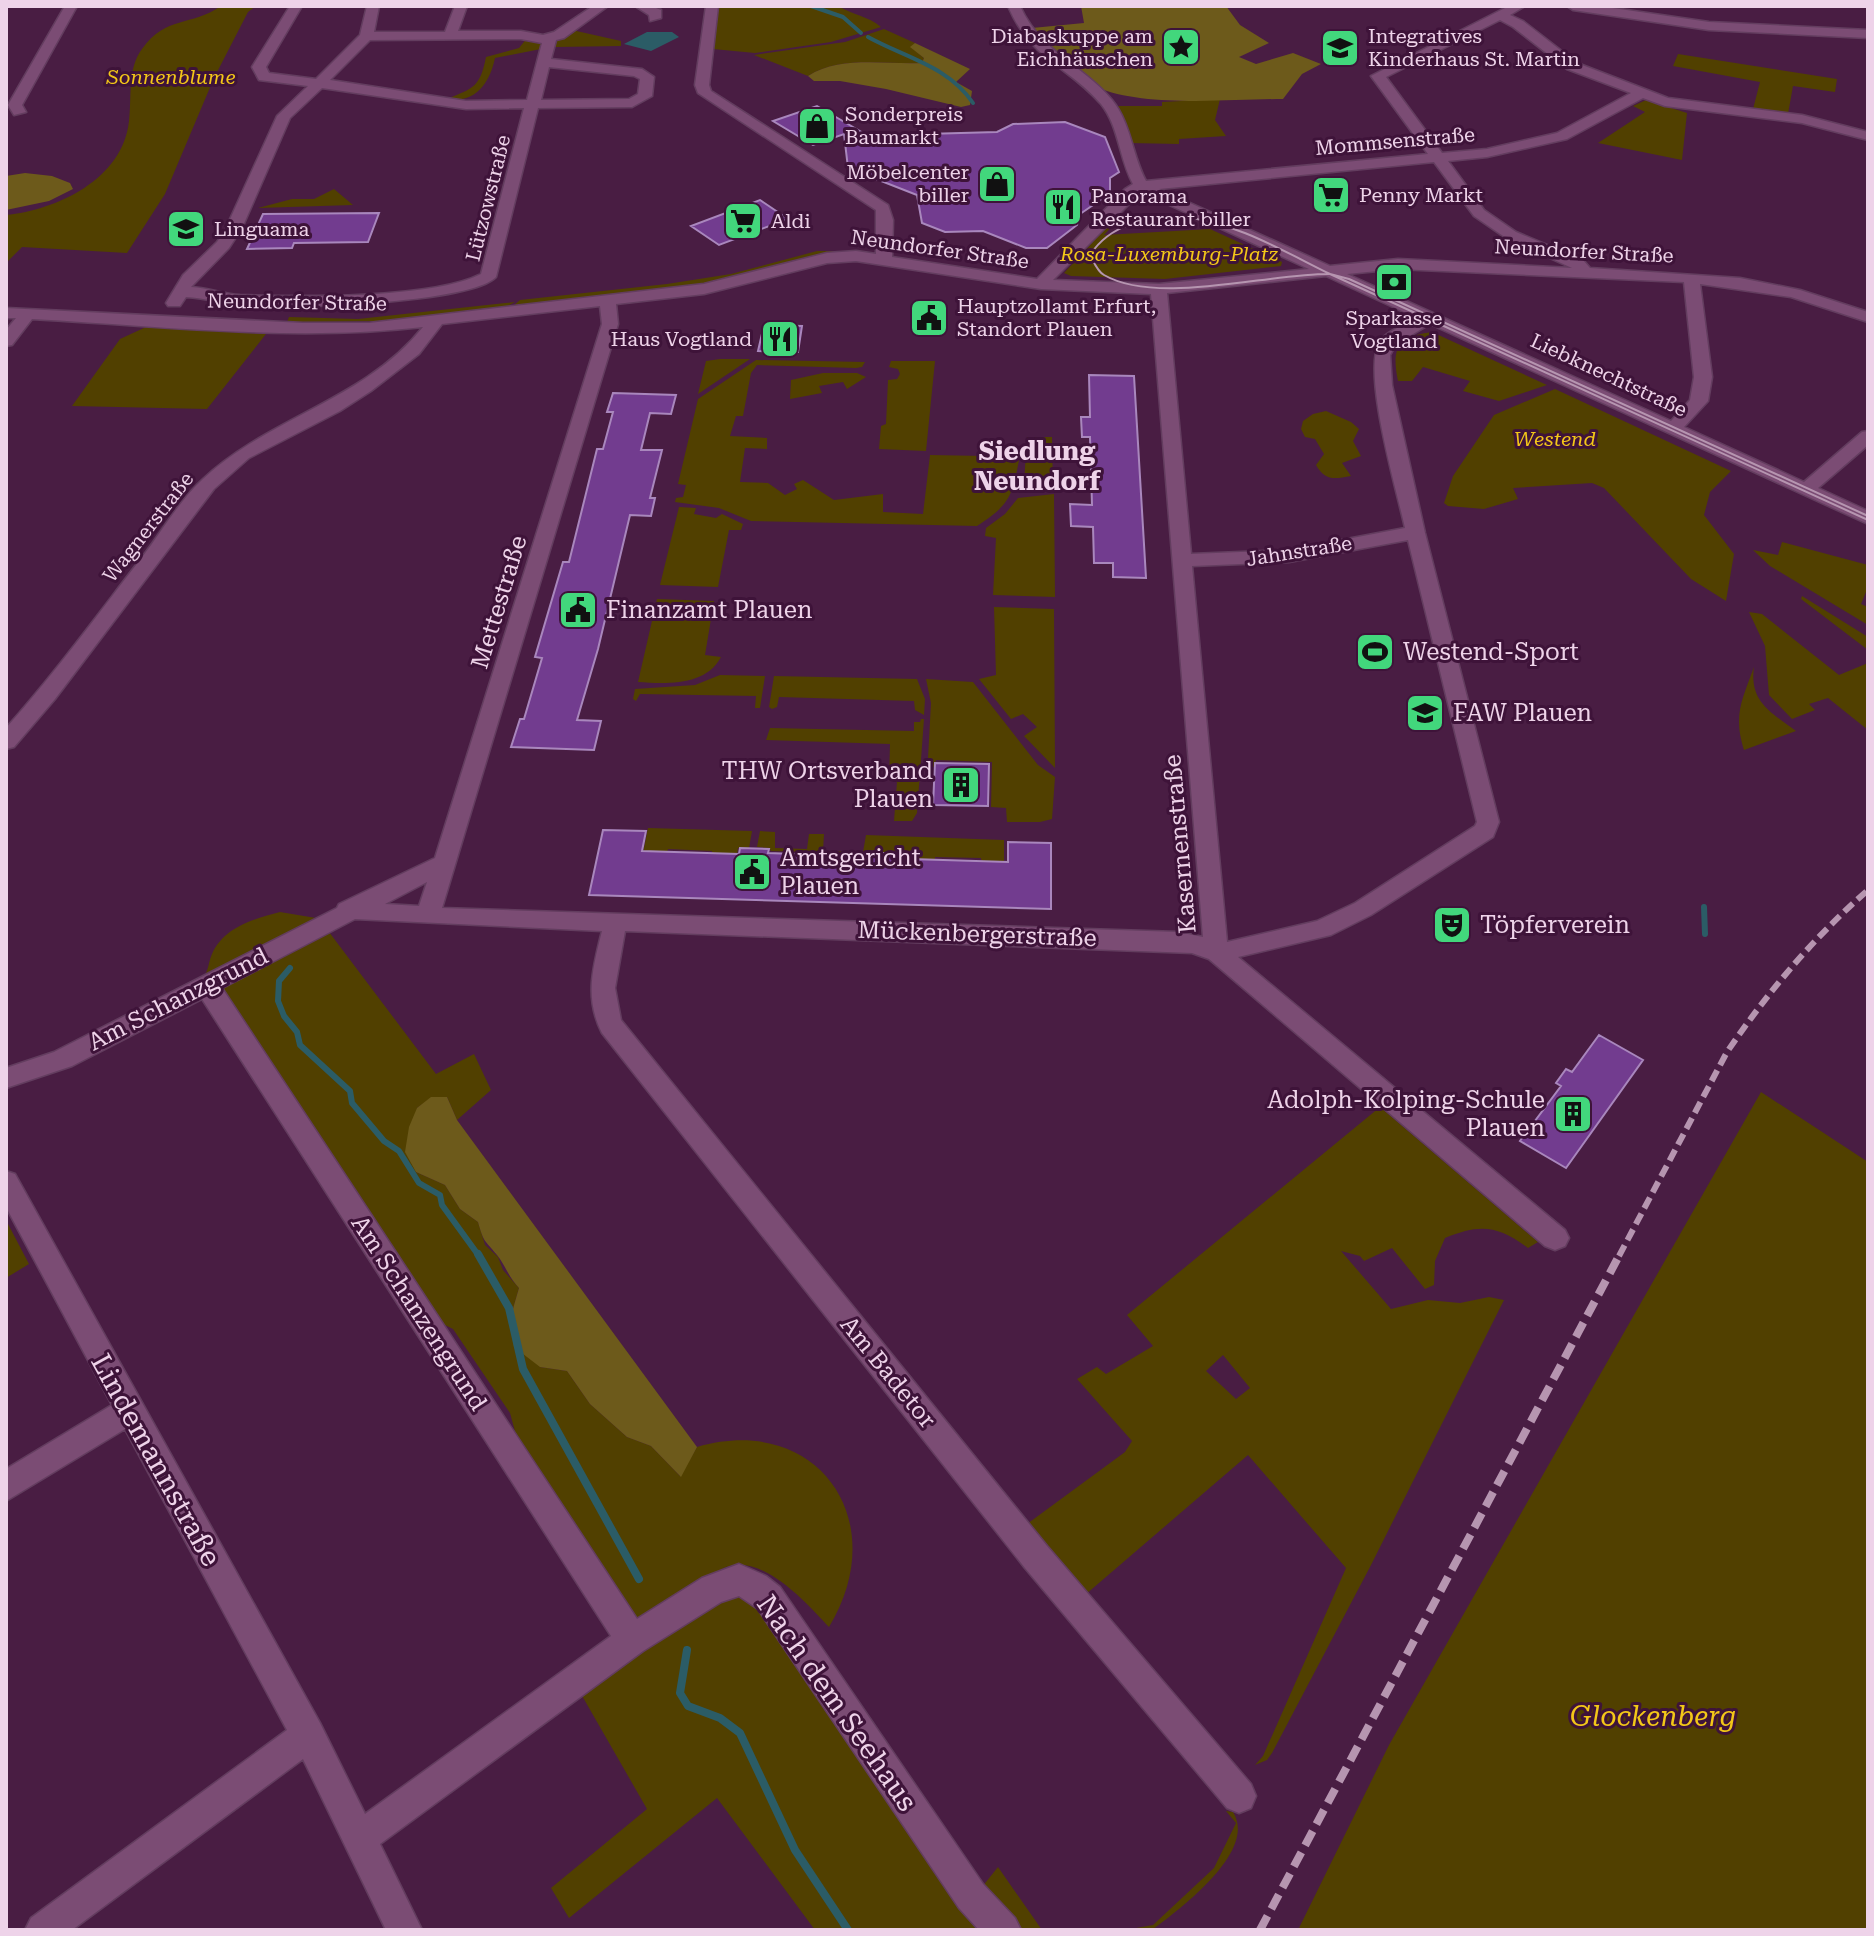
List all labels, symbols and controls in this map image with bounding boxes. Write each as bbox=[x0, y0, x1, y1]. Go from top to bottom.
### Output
place label: Diabaskuppe am Eichhäuschen bbox=[991, 24, 1153, 71]
place label: Integratives Kinderhaus St. Martin bbox=[1368, 24, 1580, 71]
place icon: Diabaskuppe am Eichhäuschen bbox=[1160, 26, 1202, 68]
school or university icon: Integratives Kinderhaus St. Martin bbox=[1319, 27, 1361, 69]
park label: Sonnenblume bbox=[105, 65, 236, 89]
place label: Sonderpreis Baumarkt bbox=[845, 102, 963, 149]
shop icon: Sonderpreis Baumarkt bbox=[796, 105, 838, 147]
street label: Mommsenstraße bbox=[1314, 122, 1476, 160]
street label: Lützowstraße bbox=[461, 132, 515, 264]
place label: Möbelcenter biller bbox=[846, 160, 969, 207]
shop icon: Möbelcenter biller bbox=[976, 163, 1018, 205]
supermarket icon: Penny Markt bbox=[1310, 174, 1352, 216]
place label: Penny Markt bbox=[1359, 183, 1483, 207]
place label: Panorama Restaurant biller bbox=[1091, 184, 1251, 231]
restaurant icon: Panorama Restaurant biller bbox=[1042, 186, 1084, 228]
supermarket icon: Aldi bbox=[722, 200, 764, 242]
school or university icon: Linguama bbox=[165, 208, 207, 250]
place label: Aldi bbox=[771, 209, 811, 233]
place label: Linguama bbox=[214, 217, 310, 241]
street label: Neundorfer Straße bbox=[849, 225, 1031, 273]
street label: Neundorfer Straße bbox=[1494, 234, 1674, 268]
park label: Rosa-Luxemburg-Platz bbox=[1059, 242, 1278, 266]
bank icon: Sparkasse Vogtland bbox=[1373, 261, 1415, 303]
street label: Neundorfer Straße bbox=[207, 288, 387, 316]
place label: Hauptzollamt Erfurt, Standort Plauen bbox=[957, 294, 1156, 341]
public building icon: Hauptzollamt Erfurt, Standort Plauen bbox=[908, 297, 950, 339]
place label: Sparkasse Vogtland bbox=[1346, 306, 1443, 353]
restaurant icon: Haus Vogtland bbox=[759, 318, 801, 360]
place label: Haus Vogtland bbox=[611, 327, 752, 351]
street label: Liebknechtstraße bbox=[1527, 328, 1691, 422]
park label: Westend bbox=[1514, 427, 1596, 451]
district label: Siedlung Neundorf bbox=[974, 436, 1101, 496]
street label: Wagnerstraße bbox=[98, 467, 198, 587]
street label: Jahnstraße bbox=[1244, 531, 1354, 571]
street label: Mettestraße bbox=[465, 532, 533, 672]
public building icon: Finanzamt Plauen bbox=[557, 589, 599, 631]
place label: Finanzamt Plauen bbox=[606, 596, 812, 624]
sports icon: Westend-Sport bbox=[1354, 631, 1396, 673]
place label: Westend-Sport bbox=[1403, 638, 1579, 666]
school or university icon: FAW Plauen bbox=[1404, 692, 1446, 734]
place label: FAW Plauen bbox=[1453, 699, 1592, 727]
street label: Kasernenstraße bbox=[1158, 753, 1202, 935]
place label: THW Ortsverband Plauen bbox=[722, 757, 933, 813]
building icon: THW Ortsverband Plauen bbox=[940, 764, 982, 806]
place label: Amtsgericht Plauen bbox=[780, 844, 921, 900]
public building icon: Amtsgericht Plauen bbox=[731, 851, 773, 893]
theatre icon: Töpferverein bbox=[1431, 904, 1473, 946]
place label: Töpferverein bbox=[1480, 911, 1630, 939]
street label: Mückenbergerstraße bbox=[857, 916, 1097, 952]
street label: Am Schanzgrund bbox=[83, 942, 273, 1056]
place label: Adolph-Kolping-Schule Plauen bbox=[1267, 1086, 1545, 1142]
building icon: Adolph-Kolping-Schule Plauen bbox=[1552, 1093, 1594, 1135]
street label: Am Schanzengrund bbox=[346, 1210, 492, 1416]
street label: Am Badetor bbox=[835, 1311, 942, 1433]
street label: Lindemannstraße bbox=[84, 1348, 228, 1572]
street label: Nach dem Seehaus bbox=[750, 1589, 924, 1817]
park label: Glockenberg bbox=[1570, 1700, 1736, 1733]

